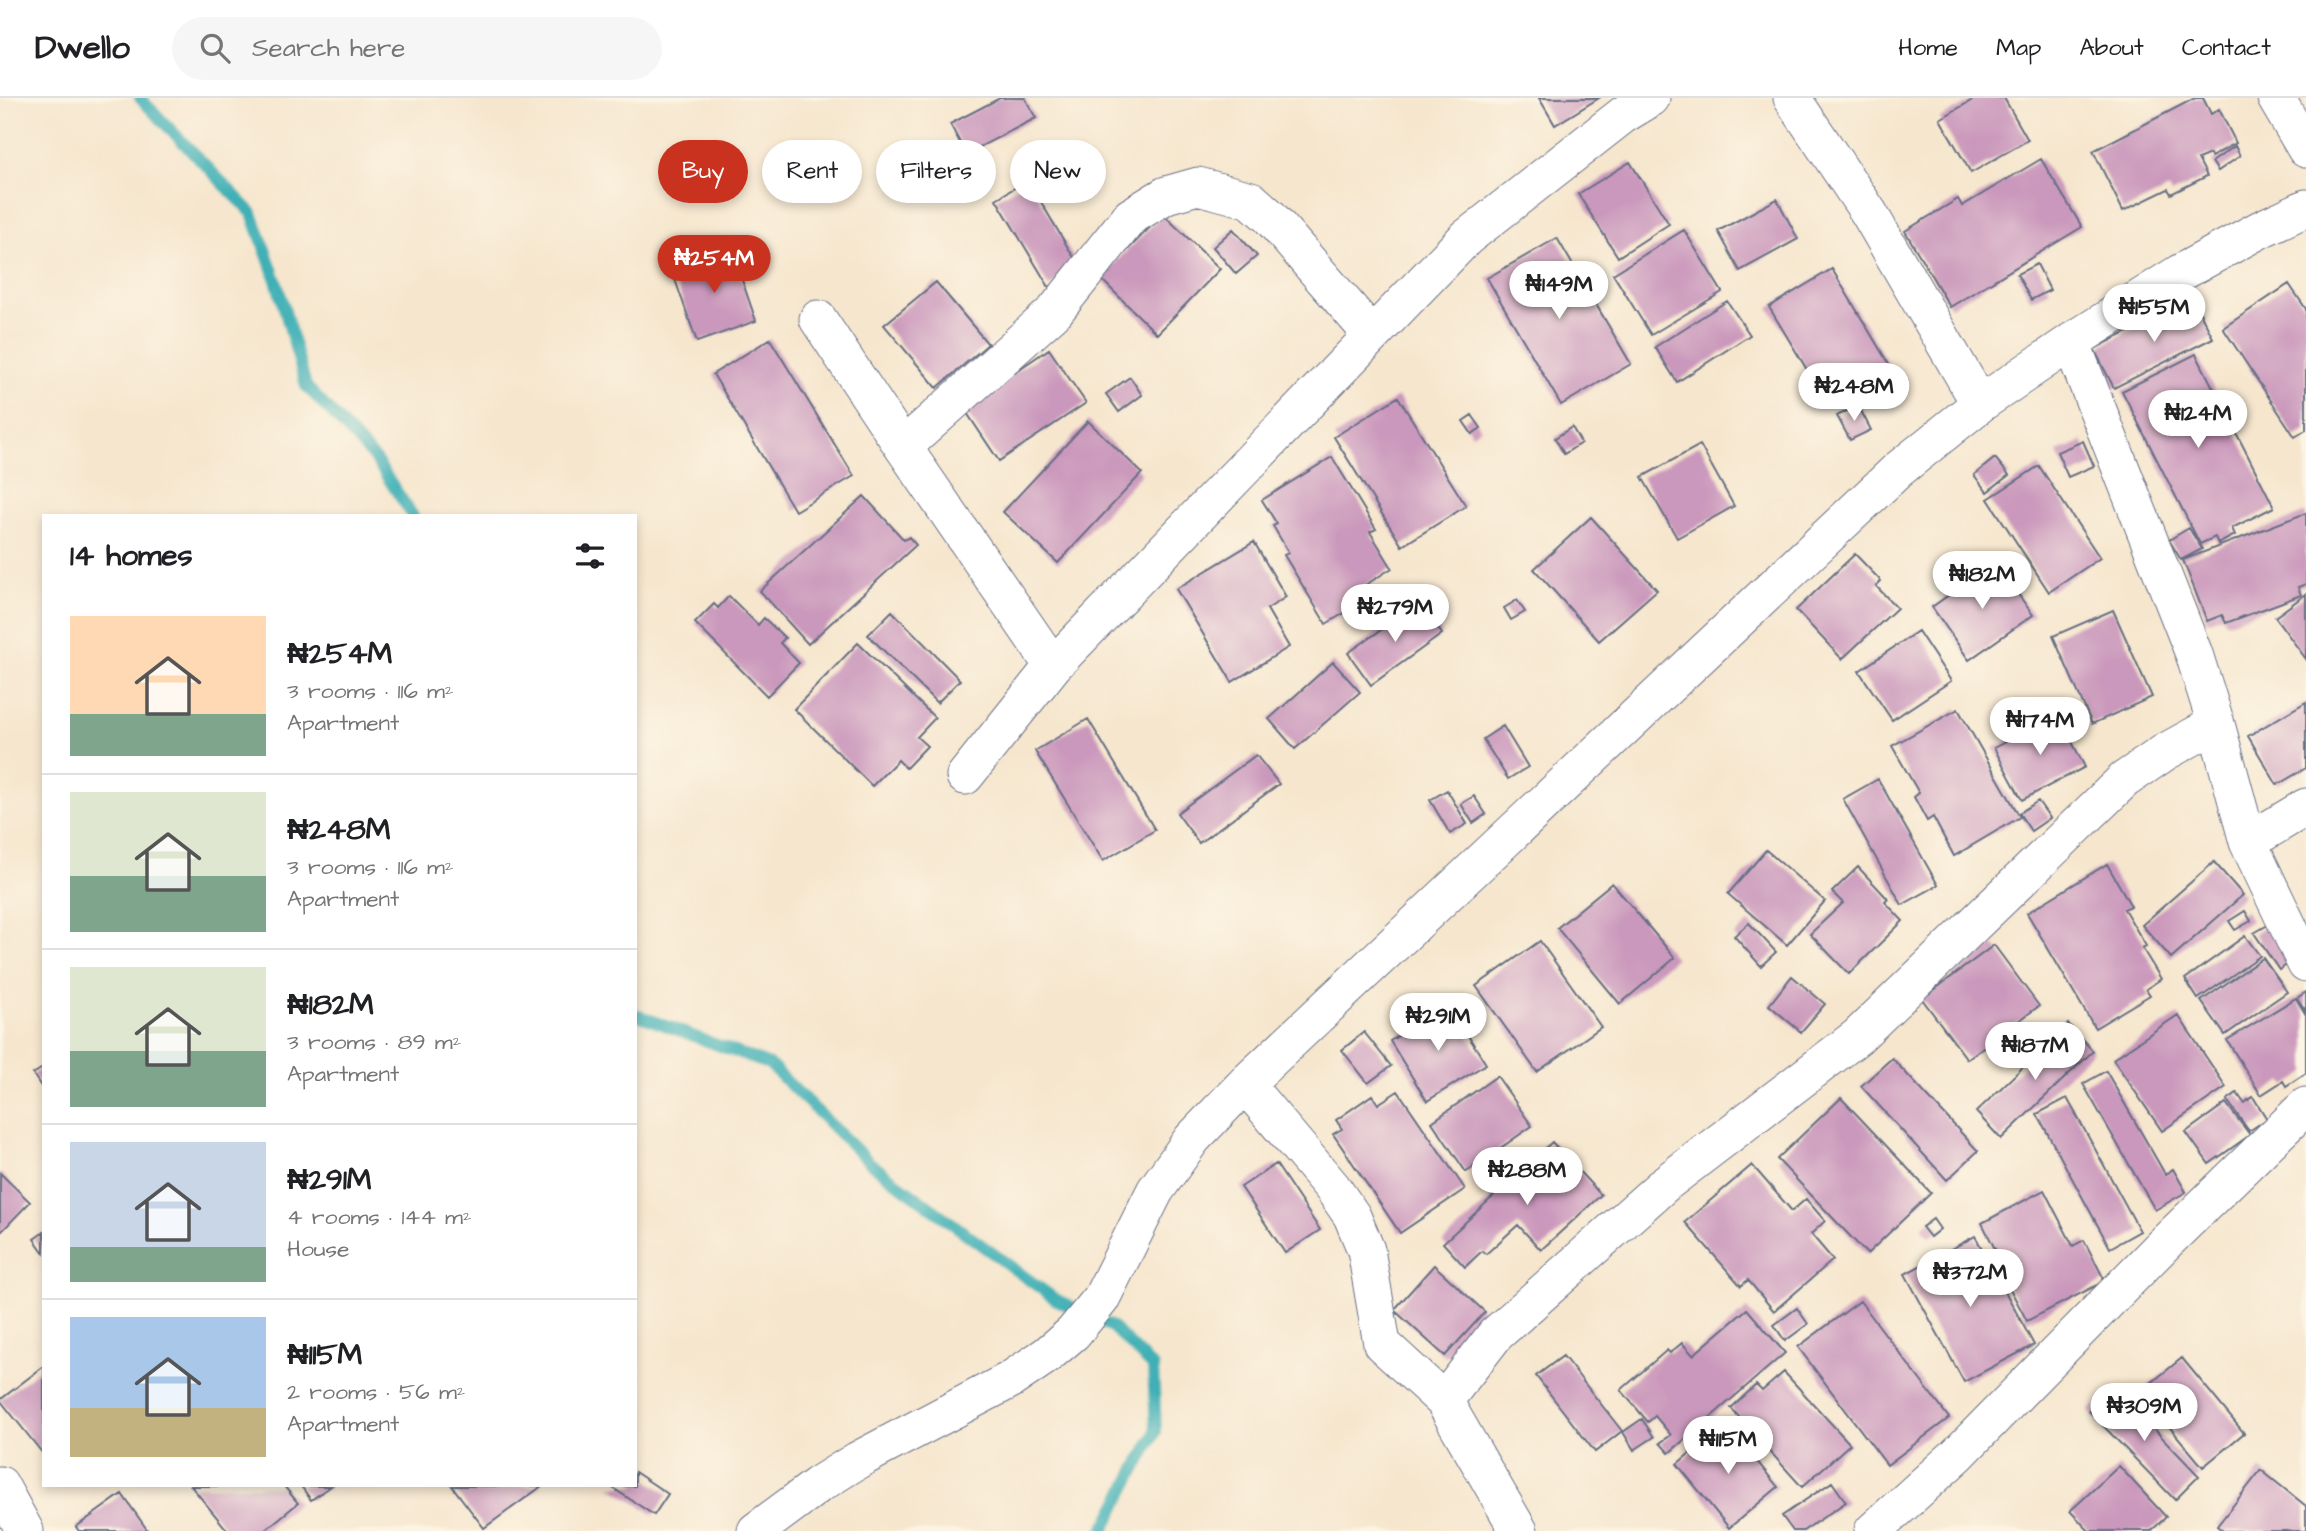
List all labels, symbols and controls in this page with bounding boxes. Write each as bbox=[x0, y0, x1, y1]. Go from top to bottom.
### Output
search box bbox=[172, 17, 662, 80]
text: Dwello bbox=[35, 25, 130, 71]
icon: search bbox=[196, 29, 234, 67]
text: Search here bbox=[252, 30, 405, 66]
text: Home bbox=[1898, 31, 1958, 65]
text: Map bbox=[1996, 31, 2041, 65]
text: About bbox=[2079, 31, 2144, 65]
text: Contact bbox=[2182, 31, 2271, 65]
chip: Buy bbox=[658, 140, 748, 203]
chip: Rent bbox=[762, 140, 862, 203]
chip: Filters bbox=[876, 140, 996, 203]
chip: New bbox=[1010, 140, 1106, 203]
pin: ₦254M bbox=[665, 236, 763, 295]
text: ₦254M bbox=[674, 242, 754, 274]
pin: ₦149M bbox=[1510, 262, 1608, 321]
text: ₦149M bbox=[1525, 268, 1593, 300]
pin: ₦155M bbox=[2105, 285, 2203, 344]
text: ₦155M bbox=[2118, 291, 2190, 323]
pin: ₦248M bbox=[1805, 364, 1903, 423]
text: ₦248M bbox=[1814, 370, 1894, 402]
pin: ₦124M bbox=[2149, 390, 2247, 450]
text: ₦124M bbox=[2164, 397, 2232, 429]
text: 14 homes bbox=[70, 535, 193, 577]
icon: filters bbox=[571, 537, 609, 575]
pin: ₦182M bbox=[1933, 552, 2031, 611]
text: ₦182M bbox=[1949, 558, 2015, 590]
pin: ₦279M bbox=[1346, 584, 1444, 644]
text: ₦279M bbox=[1357, 591, 1433, 623]
text: ₦254M bbox=[287, 633, 392, 675]
icon: home bbox=[126, 644, 210, 728]
text: 3 rooms · 116 m² bbox=[287, 675, 454, 707]
pin: ₦174M bbox=[1991, 698, 2089, 757]
text: ₦174M bbox=[2006, 704, 2074, 736]
text: Apartment bbox=[287, 707, 399, 739]
text: ₦248M bbox=[287, 809, 391, 851]
icon: home bbox=[126, 820, 210, 904]
text: 3 rooms · 116 m² bbox=[287, 851, 454, 883]
text: Apartment bbox=[287, 883, 399, 915]
text: ₦182M bbox=[287, 984, 374, 1026]
pin: ₦291M bbox=[1389, 993, 1487, 1053]
icon: home bbox=[126, 995, 210, 1079]
text: ₦291M bbox=[1406, 1000, 1470, 1032]
pin: ₦187M bbox=[1986, 1023, 2084, 1082]
text: 3 rooms · 89 m² bbox=[287, 1026, 461, 1058]
text: ₦187M bbox=[2001, 1029, 2069, 1061]
text: Apartment bbox=[287, 1058, 399, 1090]
pin: ₦288M bbox=[1478, 1148, 1576, 1207]
text: ₦288M bbox=[1488, 1154, 1566, 1186]
text: ₦291M bbox=[287, 1159, 372, 1201]
icon: home bbox=[126, 1170, 210, 1254]
text: 4 rooms · 144 m² bbox=[287, 1201, 472, 1233]
text: House bbox=[287, 1233, 350, 1265]
pin: ₦372M bbox=[1921, 1250, 2019, 1309]
text: ₦372M bbox=[1933, 1256, 2007, 1288]
text: ₦115M bbox=[287, 1334, 362, 1376]
icon: home bbox=[126, 1345, 210, 1429]
text: 2 rooms · 56 m² bbox=[287, 1376, 465, 1408]
pin: ₦309M bbox=[2095, 1384, 2193, 1443]
text: ₦309M bbox=[2107, 1390, 2181, 1422]
text: Apartment bbox=[287, 1408, 399, 1440]
pin: ₦115M bbox=[1679, 1416, 1777, 1476]
text: ₦115M bbox=[1699, 1423, 1757, 1455]

